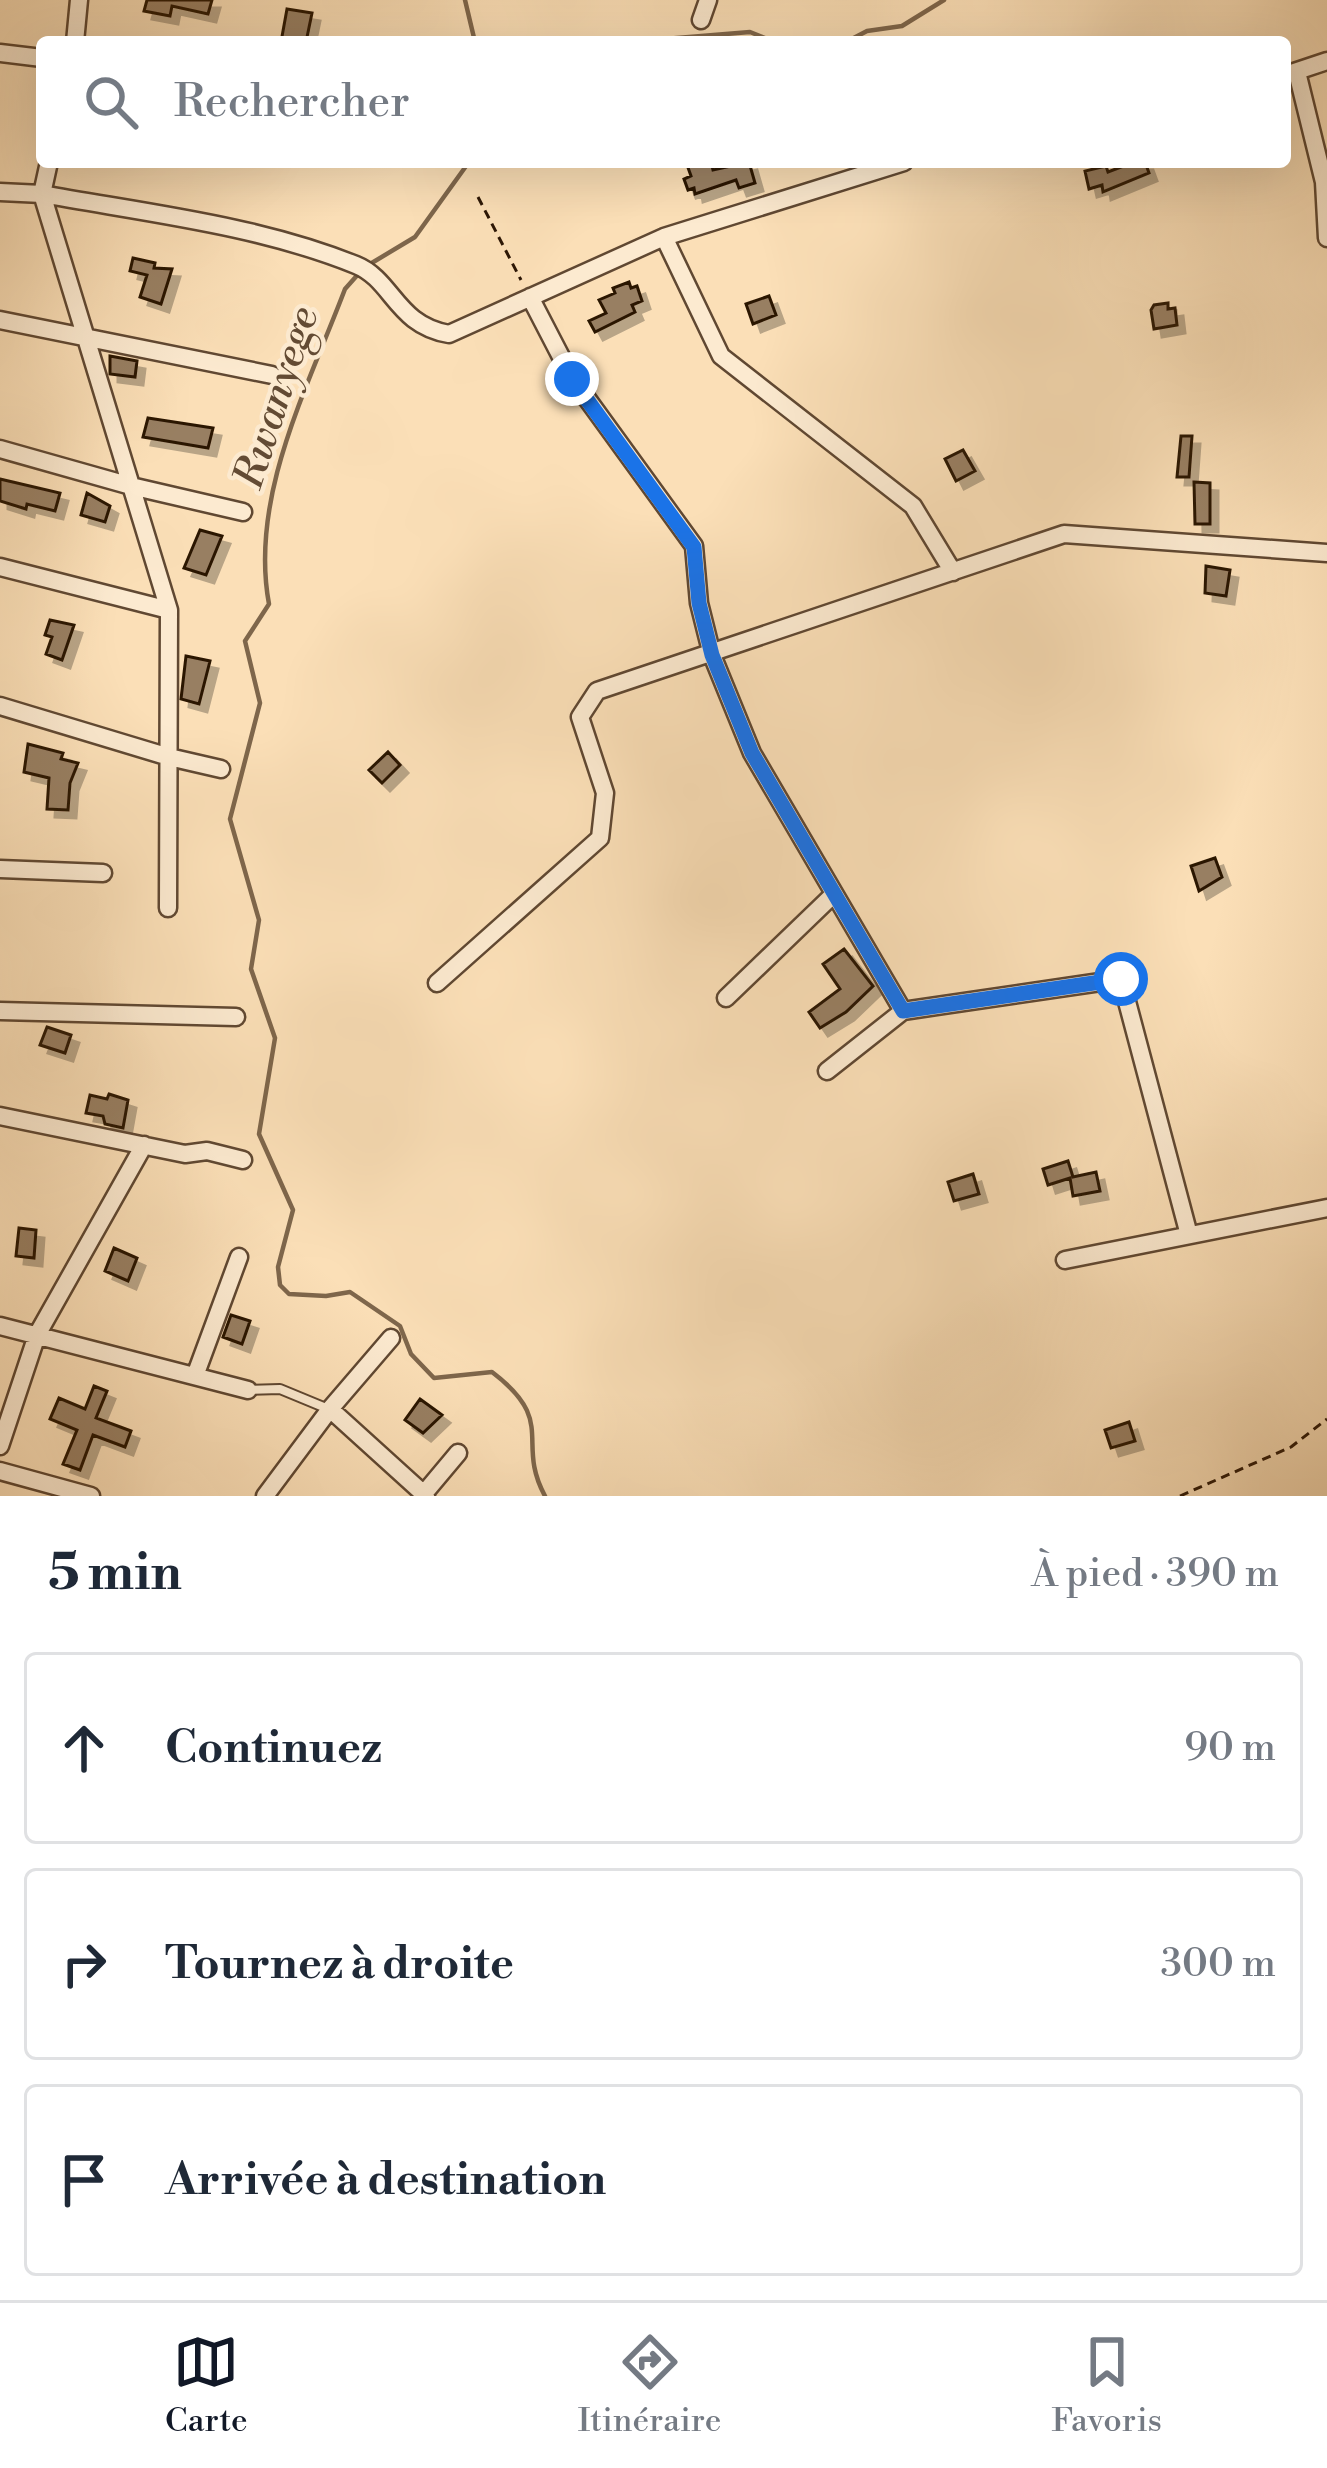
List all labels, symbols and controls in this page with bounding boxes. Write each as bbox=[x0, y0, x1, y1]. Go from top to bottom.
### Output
search box bbox=[36, 36, 1291, 168]
icon: search bbox=[78, 69, 144, 135]
text: Rechercher bbox=[174, 74, 410, 131]
water label: Rwanyege bbox=[222, 300, 331, 497]
route end bbox=[545, 352, 599, 406]
route start bbox=[1094, 952, 1148, 1006]
text: 5 min bbox=[48, 1542, 182, 1606]
text: À pied · 390 m bbox=[1031, 1550, 1279, 1599]
icon: ahead bbox=[51, 1715, 117, 1781]
text: Continuez bbox=[165, 1720, 382, 1777]
text: 90 m bbox=[1184, 1724, 1276, 1773]
icon: right bbox=[51, 1931, 117, 1997]
text: Tournez à droite bbox=[165, 1936, 514, 1993]
text: 300 m bbox=[1161, 1940, 1276, 1989]
icon: arrive bbox=[51, 2147, 117, 2213]
text: Arrivée à destination bbox=[165, 2152, 606, 2209]
tab: Carte bbox=[165, 2329, 248, 2442]
tab: Itinéraire bbox=[578, 2329, 721, 2442]
tab: Favoris bbox=[1052, 2329, 1162, 2442]

